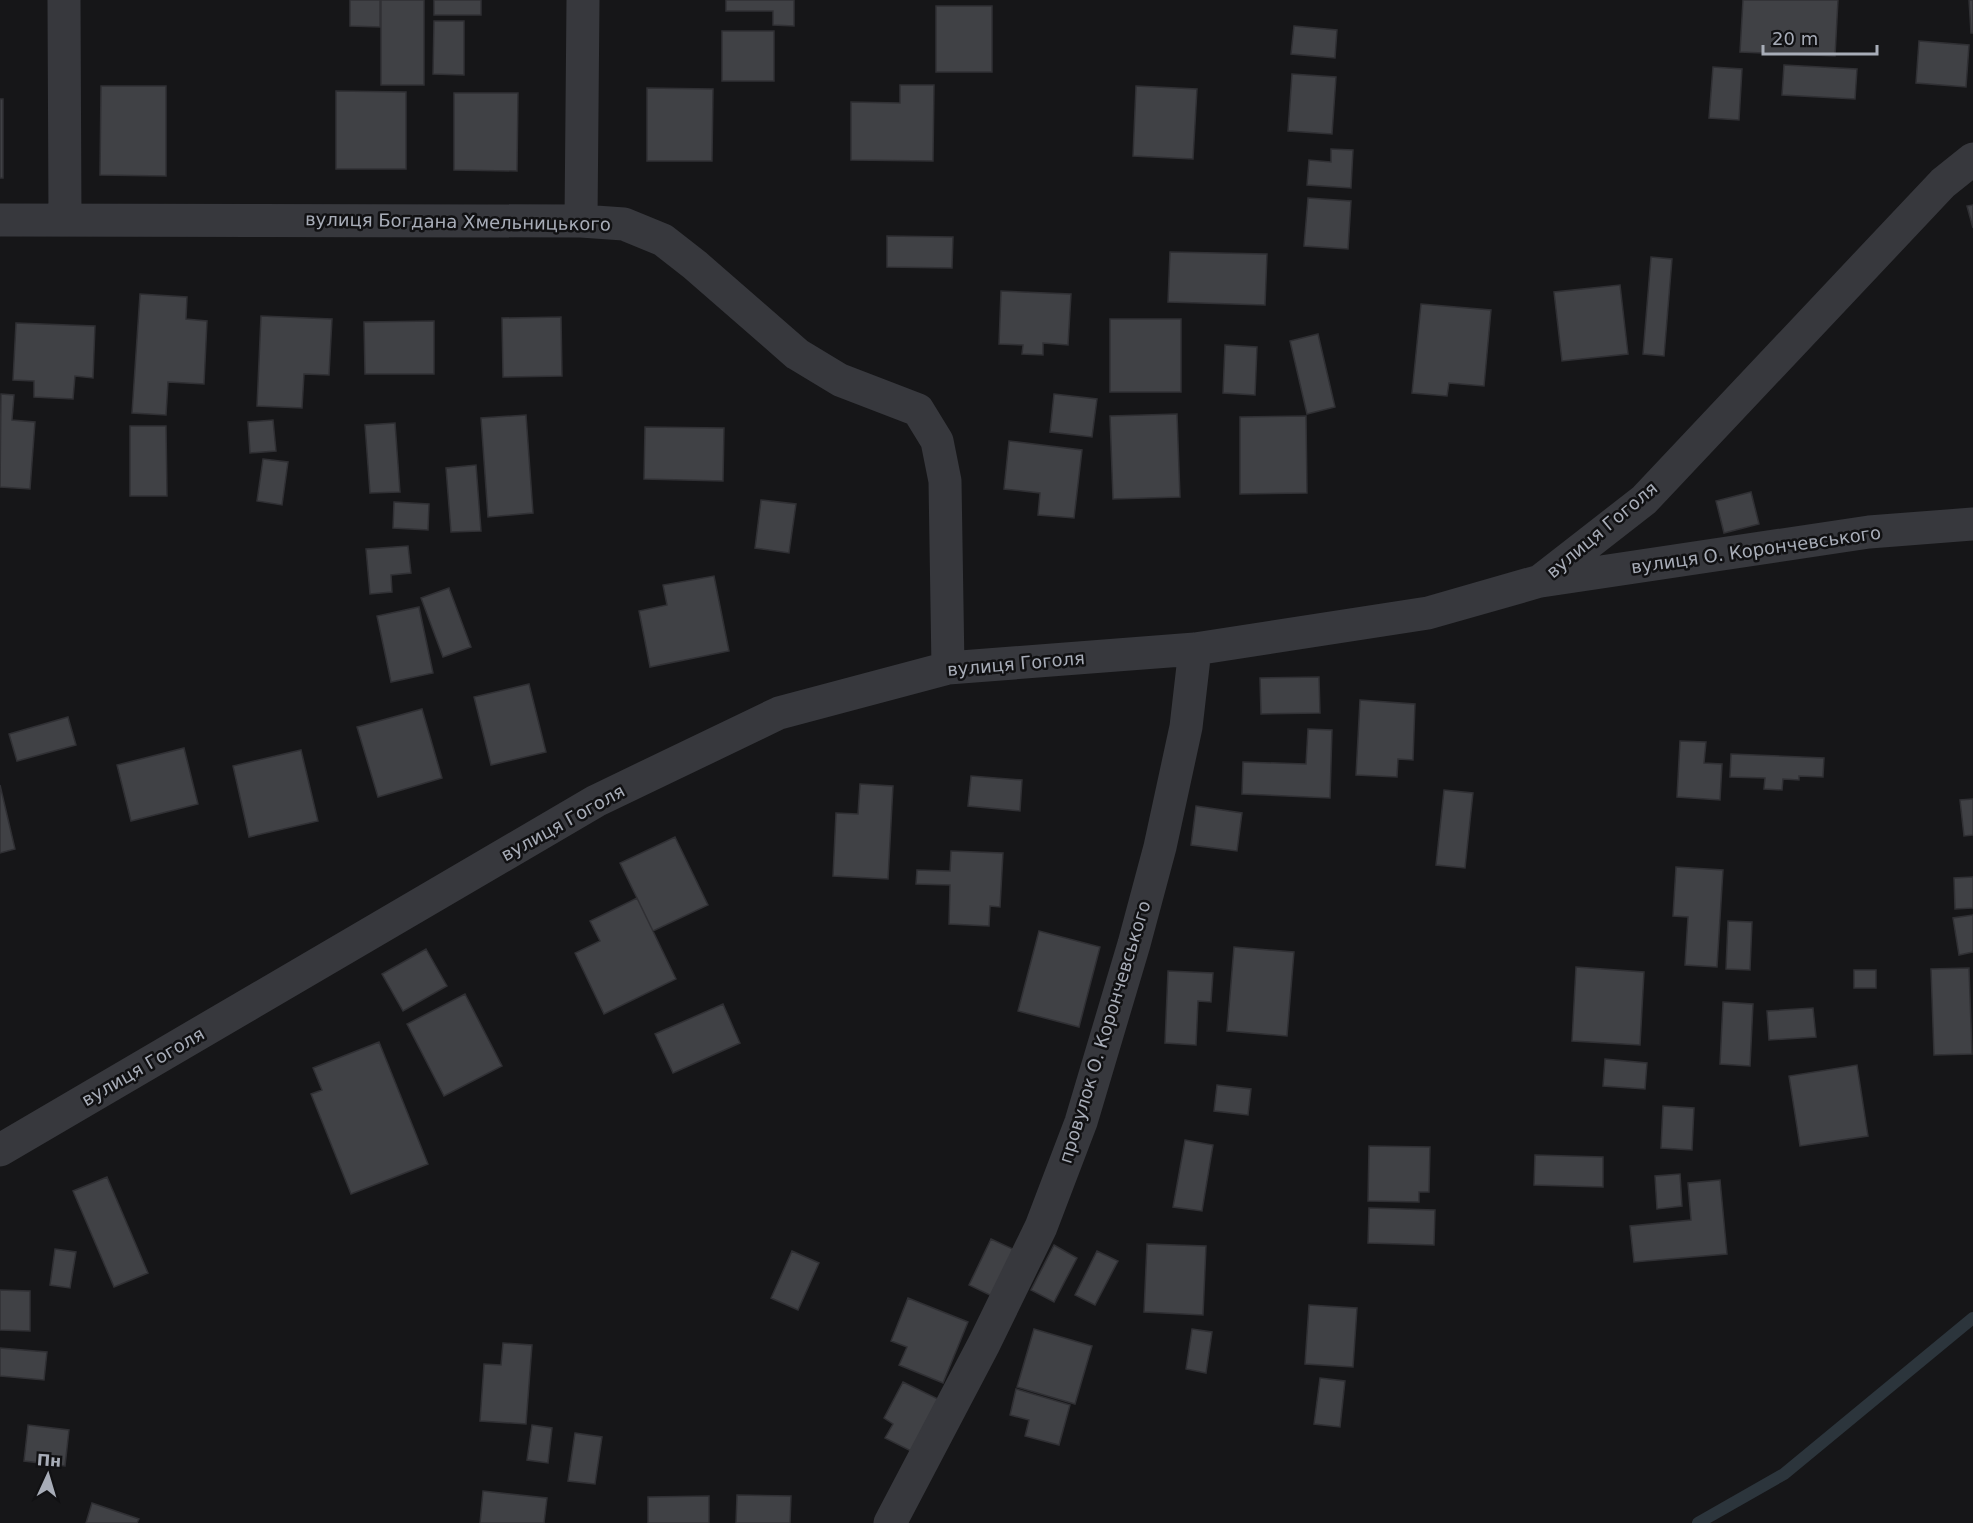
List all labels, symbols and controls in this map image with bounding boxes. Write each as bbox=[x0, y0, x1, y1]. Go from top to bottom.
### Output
scale bar bbox=[1763, 18, 1877, 56]
text: 20 m bbox=[1772, 28, 1818, 49]
street label: вулиця Богдана Хмельницького bbox=[305, 208, 611, 235]
street label: вулиця Гоголя bbox=[1542, 477, 1661, 582]
street label: вулиця О. Корончевського bbox=[1630, 522, 1882, 577]
street label: вулиця Гоголя bbox=[946, 647, 1086, 680]
street label: вулиця Гоголя bbox=[497, 780, 628, 865]
street label: провулок О. Корончевського bbox=[1055, 898, 1155, 1166]
street label: вулиця Гоголя bbox=[78, 1023, 208, 1110]
north arrow bbox=[18, 1445, 78, 1505]
text: Пн bbox=[36, 1450, 62, 1471]

